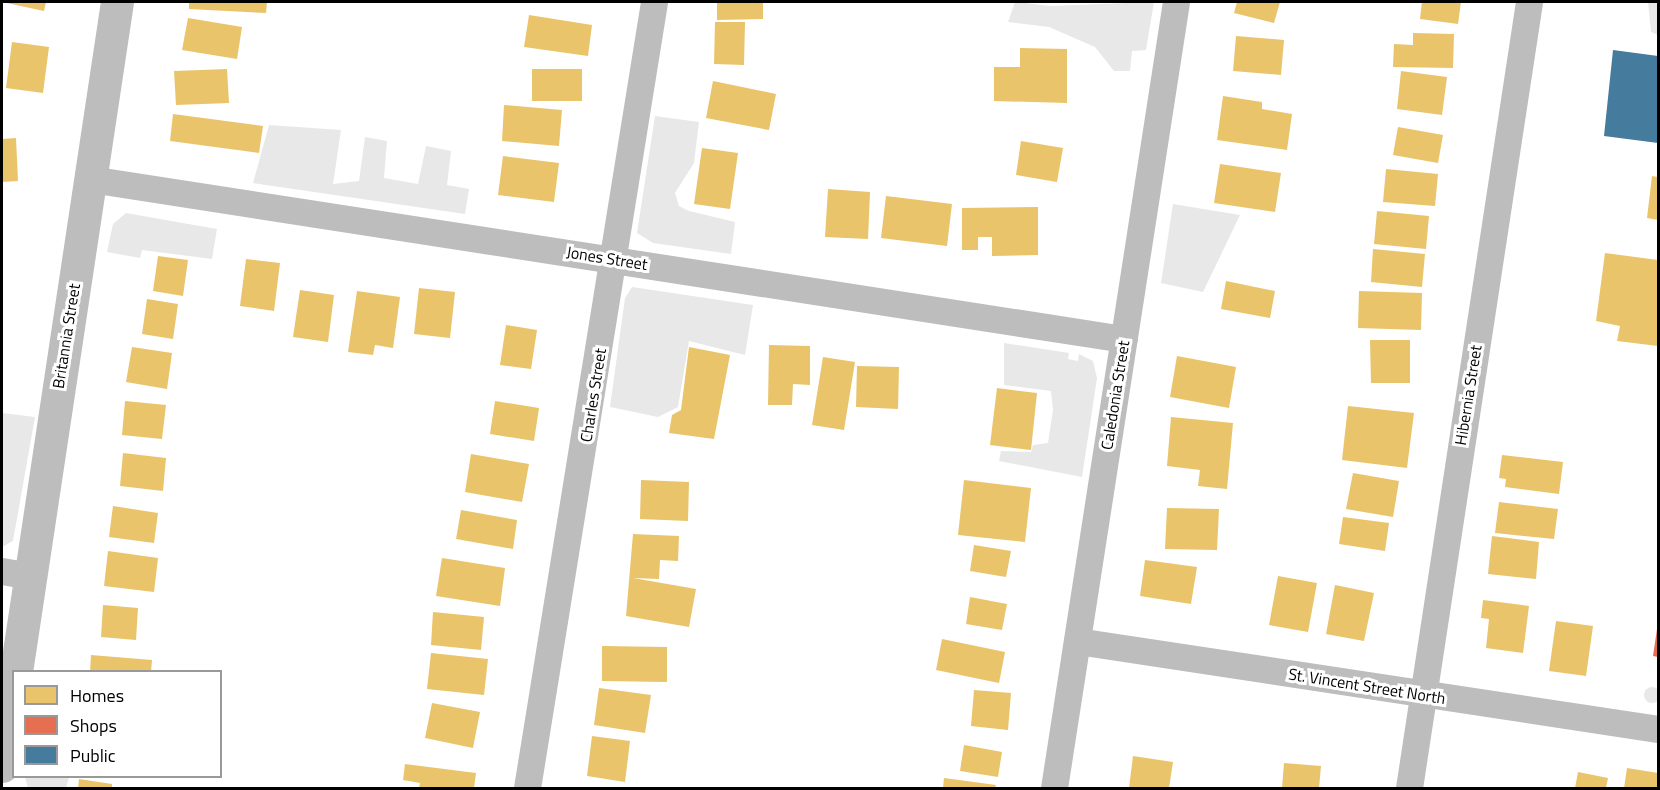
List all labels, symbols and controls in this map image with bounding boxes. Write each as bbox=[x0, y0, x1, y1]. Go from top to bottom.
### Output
street label: Jones Street bbox=[565, 242, 649, 274]
street label: Britannia Street bbox=[48, 282, 84, 390]
street label: Caledonia Street bbox=[1097, 339, 1133, 451]
street label: Hibernia Street bbox=[1451, 344, 1485, 446]
street label: Charles Street bbox=[576, 347, 610, 443]
street label: St. Vincent Street North bbox=[1287, 664, 1447, 708]
legend bbox=[12, 670, 222, 778]
text: Homes bbox=[70, 682, 124, 709]
text: Shops bbox=[70, 712, 117, 739]
text: Public bbox=[70, 742, 116, 769]

